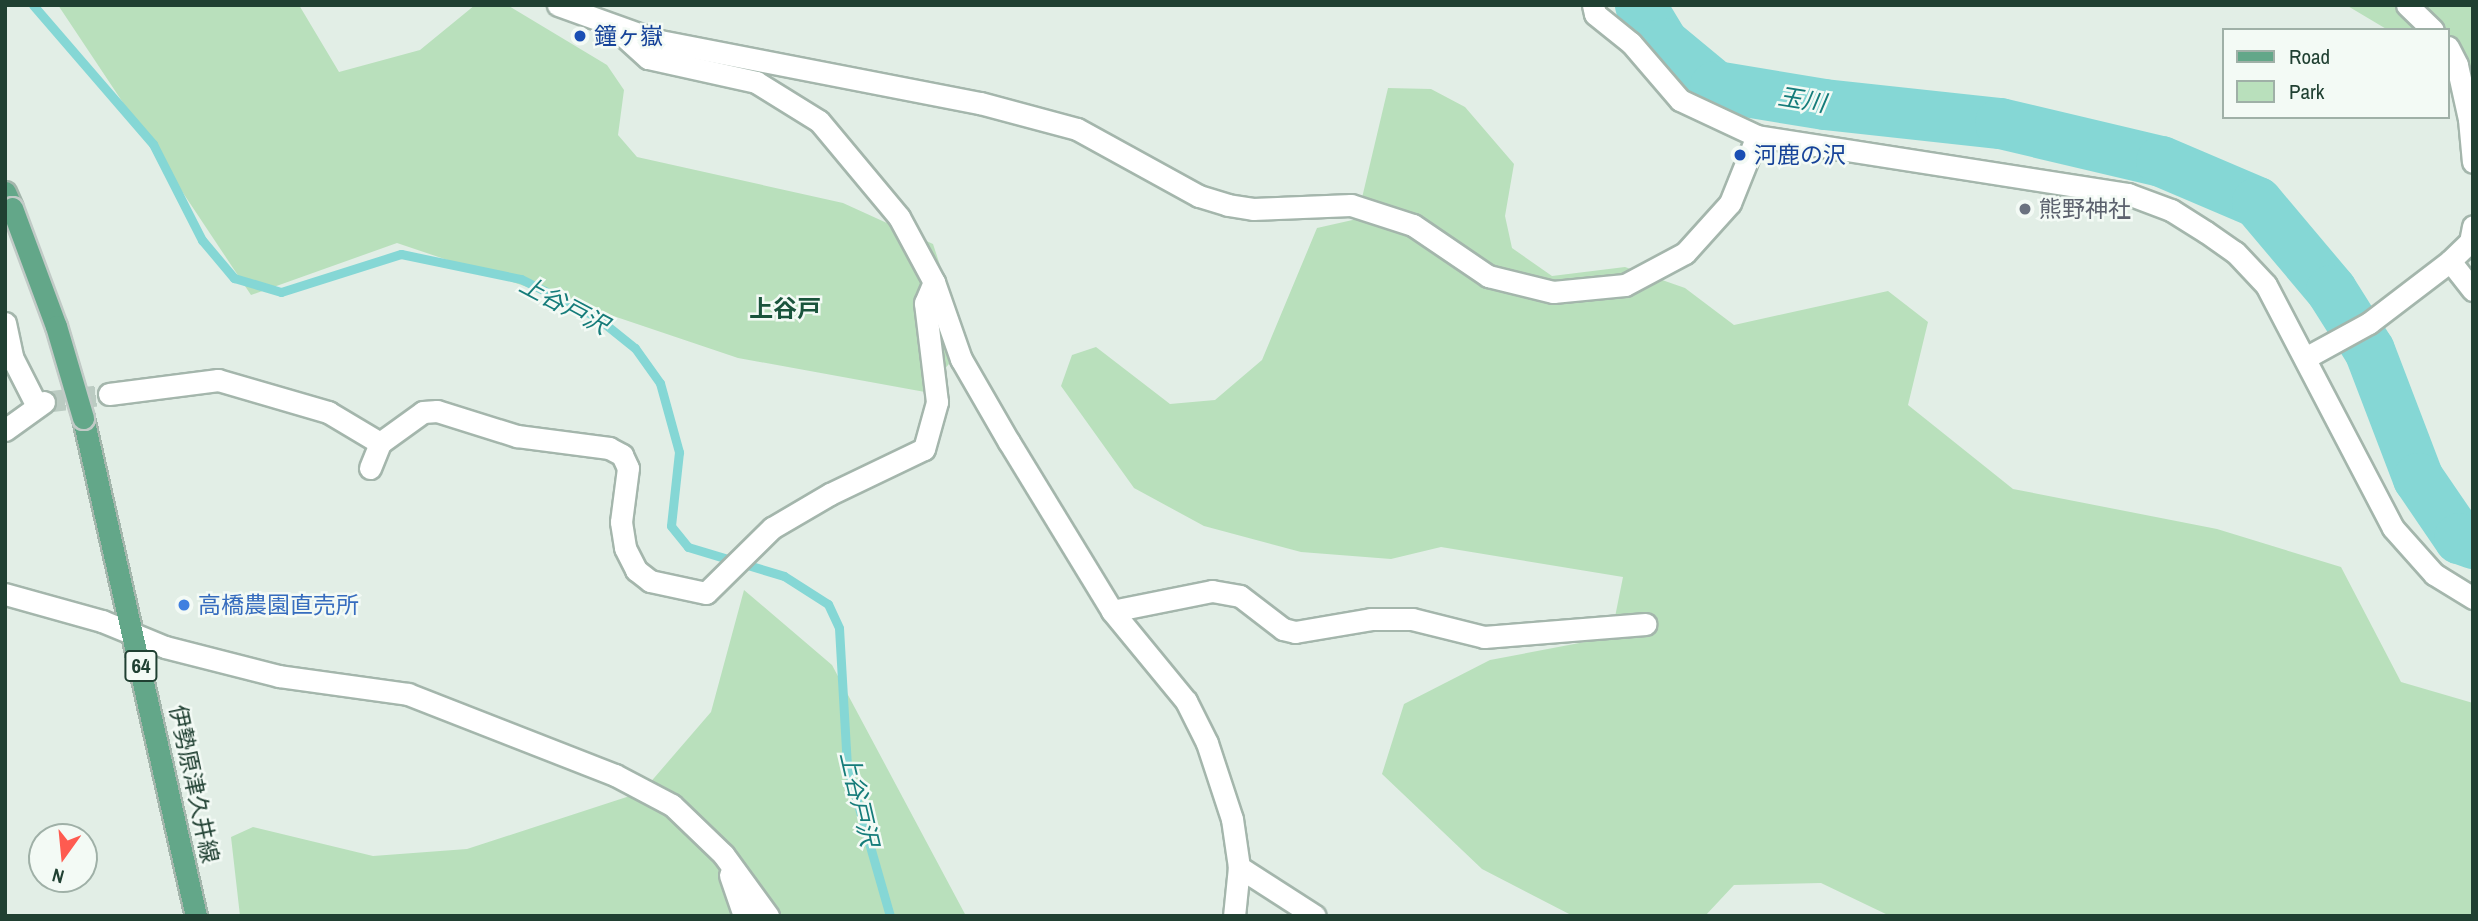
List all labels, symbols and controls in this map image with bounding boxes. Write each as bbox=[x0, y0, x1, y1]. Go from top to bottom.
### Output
place label: 鐘ヶ嶽 bbox=[594, 22, 663, 50]
marker: 鐘ヶ嶽 bbox=[572, 28, 588, 44]
legend bbox=[2222, 28, 2450, 119]
text: Road bbox=[2289, 42, 2330, 71]
text: Park bbox=[2289, 77, 2324, 106]
water label: 玉川 bbox=[1776, 82, 1828, 118]
place label: 河鹿の沢 bbox=[1754, 141, 1846, 169]
marker: 河鹿の沢 bbox=[1732, 147, 1748, 163]
place label: 熊野神社 bbox=[2039, 195, 2131, 223]
marker: 熊野神社 bbox=[2017, 201, 2033, 217]
water label: 上谷戸沢 bbox=[515, 270, 613, 340]
district label: 上谷戸 bbox=[749, 295, 821, 323]
place label: 高橋農園直売所 bbox=[198, 591, 359, 619]
marker: 高橋農園直売所 bbox=[176, 597, 192, 613]
road number: 64 bbox=[124, 648, 158, 684]
street label: 伊勢原津久井線 bbox=[164, 702, 224, 866]
water label: 上谷戸沢 bbox=[834, 749, 884, 849]
north arrow bbox=[28, 823, 98, 893]
text: N bbox=[49, 862, 67, 890]

